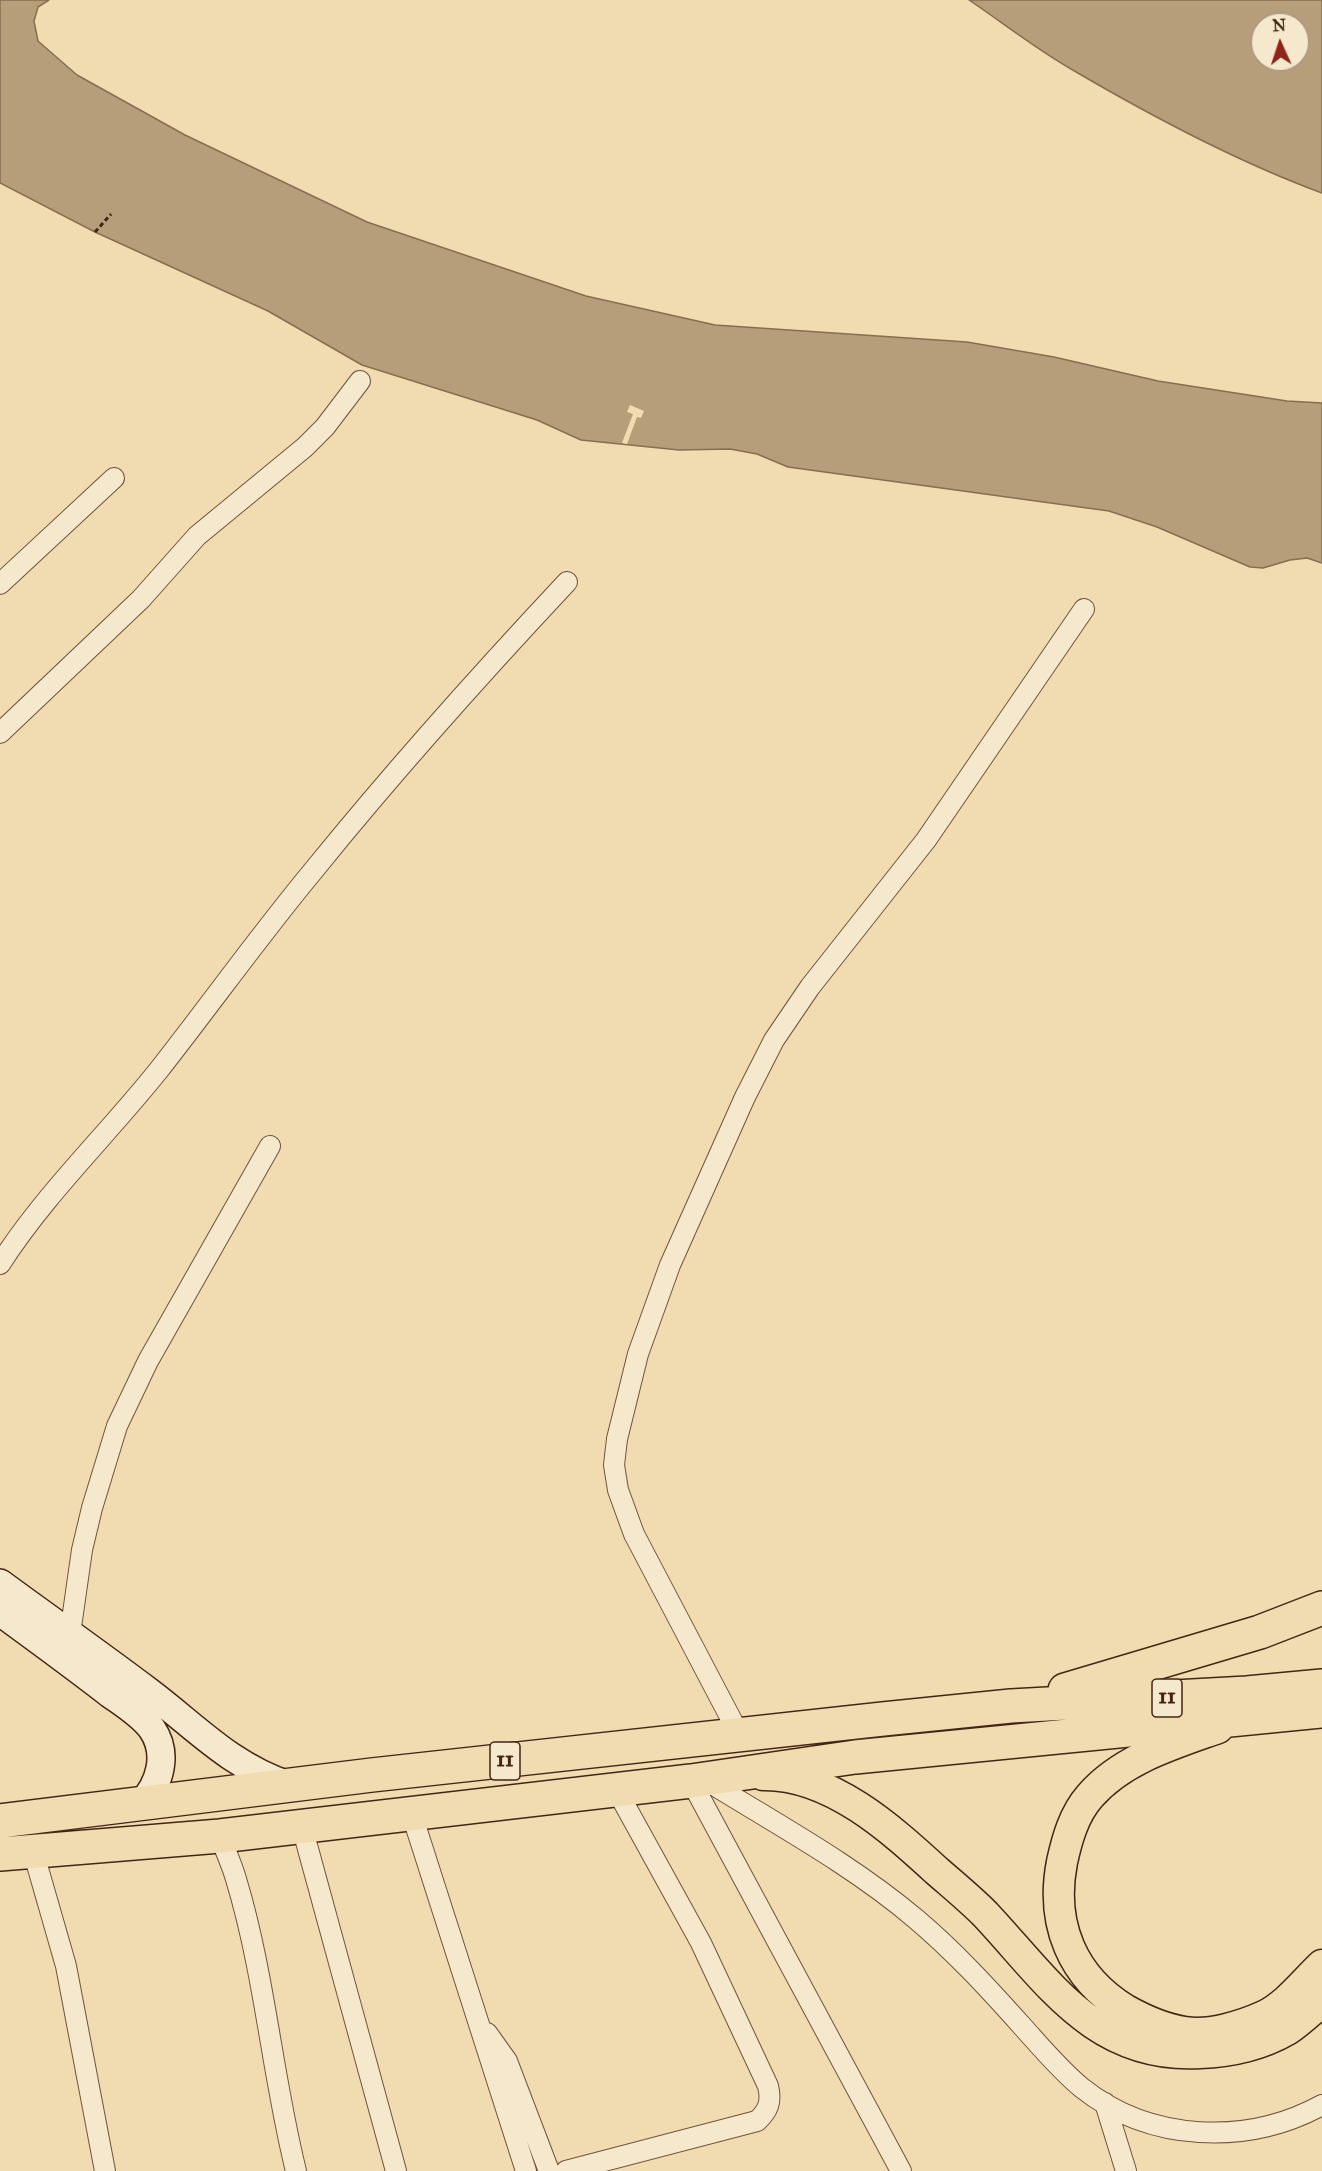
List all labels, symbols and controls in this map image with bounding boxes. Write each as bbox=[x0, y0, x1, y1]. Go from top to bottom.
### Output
north arrow bbox=[1250, 12, 1310, 72]
text: N bbox=[1272, 16, 1286, 35]
road number: 11 bbox=[1152, 1679, 1182, 1717]
road number: 11 bbox=[490, 1742, 520, 1780]

